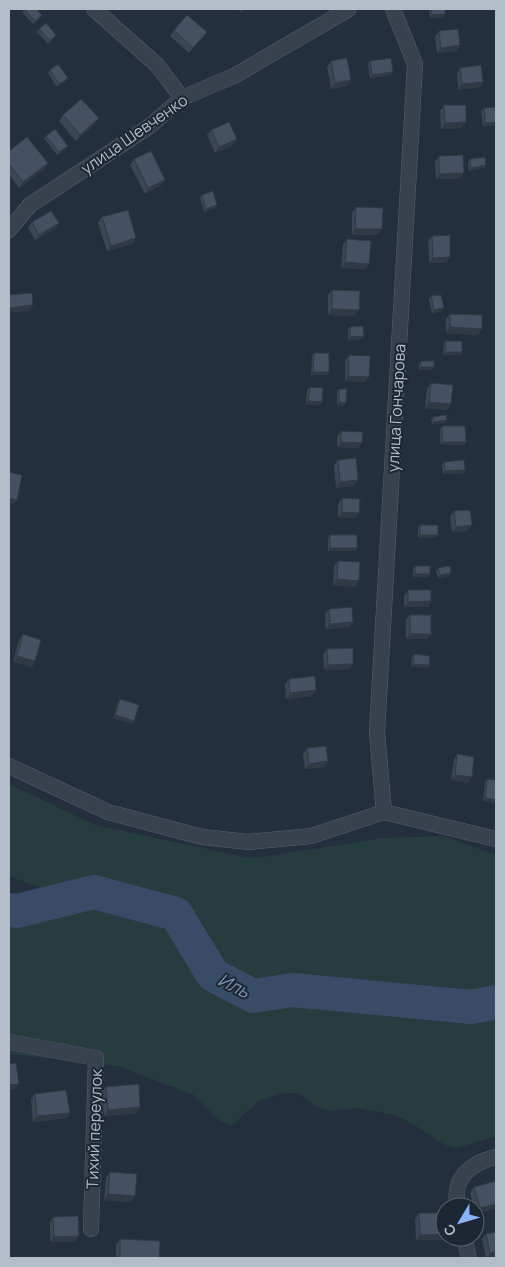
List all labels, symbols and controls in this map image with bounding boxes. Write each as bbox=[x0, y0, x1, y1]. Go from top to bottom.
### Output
street label: улица Шевченко bbox=[76, 89, 192, 179]
street label: улица Гончарова bbox=[382, 343, 410, 473]
water label: Иль bbox=[214, 967, 254, 1003]
street label: Тихий переулок bbox=[81, 1067, 107, 1190]
north arrow bbox=[435, 1197, 485, 1247]
text: С bbox=[439, 1220, 460, 1240]

